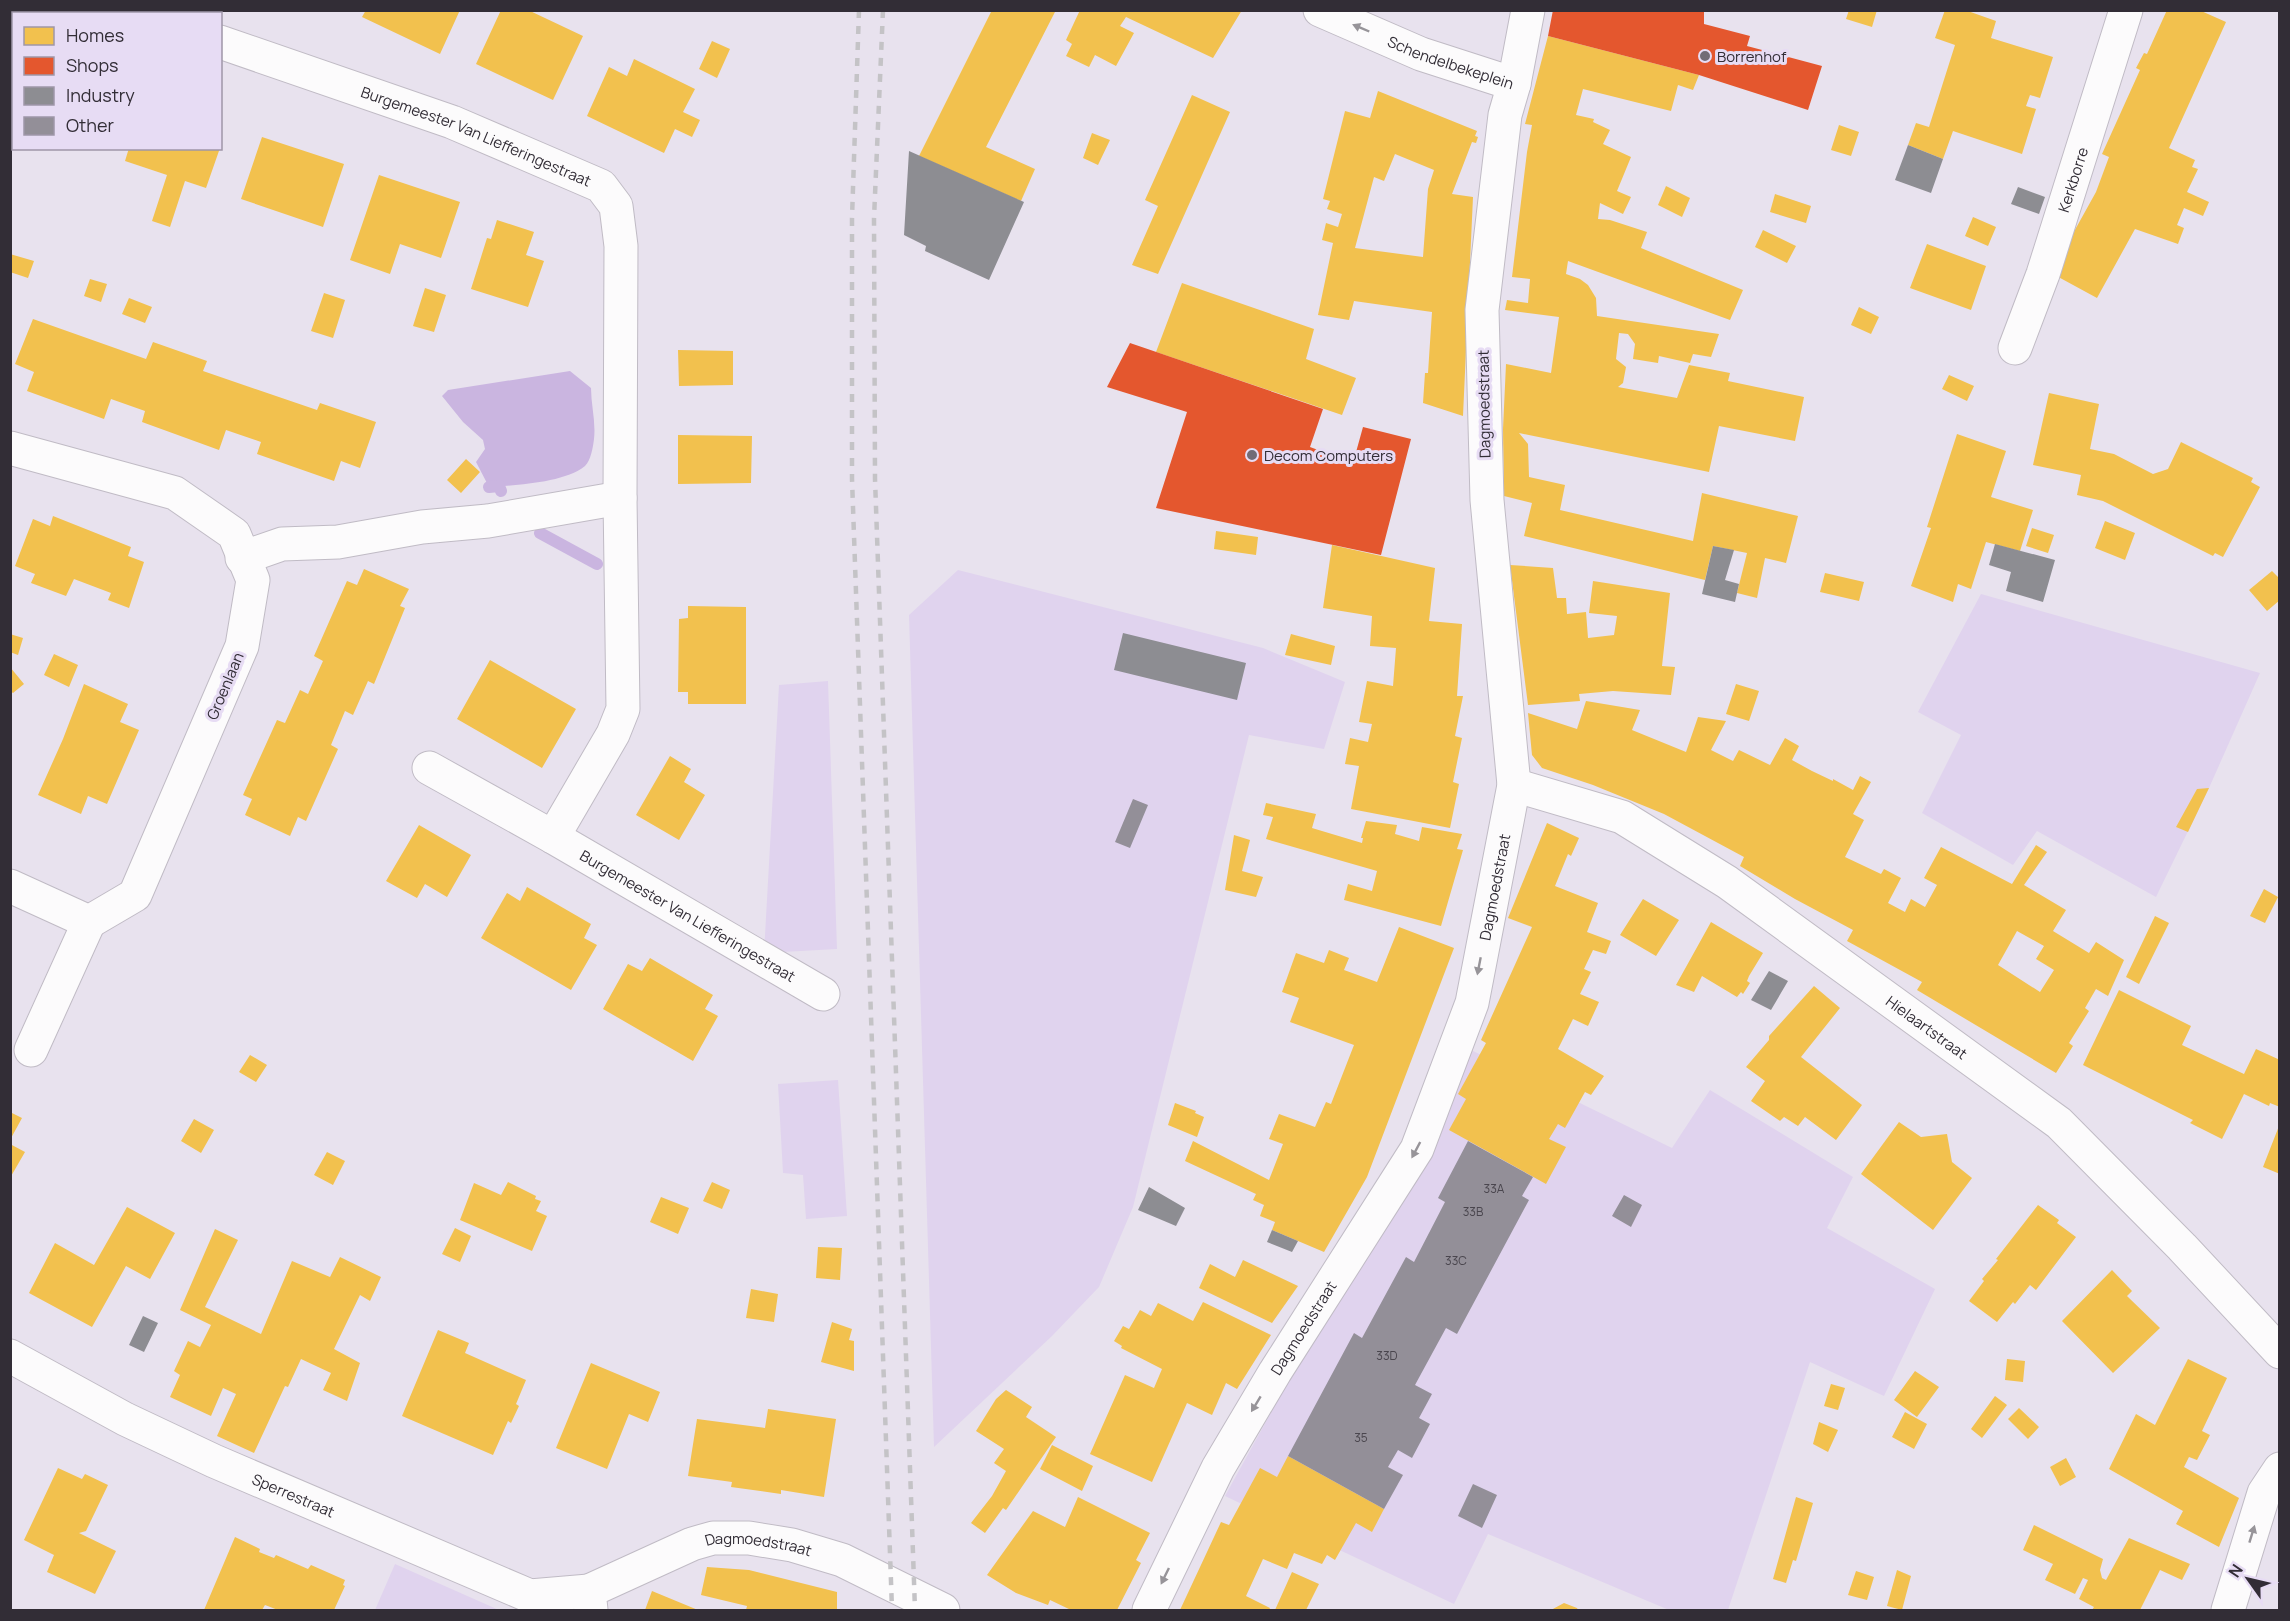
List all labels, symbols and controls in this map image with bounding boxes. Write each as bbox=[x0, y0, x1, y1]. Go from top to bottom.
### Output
legend bbox=[12, 12, 222, 150]
text: Homes bbox=[66, 23, 124, 47]
one-way arrow bbox=[1351, 23, 1369, 33]
street label: Schendelbekeplein bbox=[1384, 30, 1517, 94]
place label: Borrenhof bbox=[1717, 46, 1787, 67]
marker: Borrenhof bbox=[1698, 49, 1712, 63]
text: Shops bbox=[66, 53, 118, 77]
street label: Burgemeester Van Liefferingestraat bbox=[358, 81, 595, 191]
text: Industry bbox=[66, 83, 135, 107]
text: Other bbox=[66, 113, 114, 137]
street label: Kerkborre bbox=[2053, 144, 2093, 215]
street label: Dagmoedstraat bbox=[1473, 350, 1495, 458]
place label: Decom Computers bbox=[1264, 445, 1393, 466]
marker: Decom Computers bbox=[1245, 448, 1259, 462]
street label: Groenlaan bbox=[201, 649, 249, 723]
street label: Dagmoedstraat bbox=[1474, 832, 1515, 942]
street label: Burgemeester Van Liefferingestraat bbox=[576, 845, 799, 986]
one-way arrow bbox=[1474, 957, 1483, 976]
street label: Hielaartstraat bbox=[1882, 990, 1972, 1064]
one-way arrow bbox=[1411, 1141, 1421, 1158]
house number: 33A bbox=[1484, 1180, 1505, 1197]
house number: 33B bbox=[1463, 1203, 1483, 1220]
house number: 33C bbox=[1445, 1252, 1467, 1269]
street label: Dagmoedstraat bbox=[1265, 1276, 1341, 1379]
house number: 33D bbox=[1376, 1347, 1398, 1364]
one-way arrow bbox=[1251, 1396, 1261, 1413]
house number: 35 bbox=[1354, 1429, 1368, 1446]
street label: Sperrestraat bbox=[249, 1468, 338, 1522]
one-way arrow bbox=[2247, 1525, 2257, 1543]
street label: Dagmoedstraat bbox=[702, 1527, 815, 1561]
north arrow bbox=[2218, 1549, 2278, 1609]
text: N bbox=[2223, 1560, 2248, 1582]
one-way arrow bbox=[1160, 1567, 1170, 1584]

